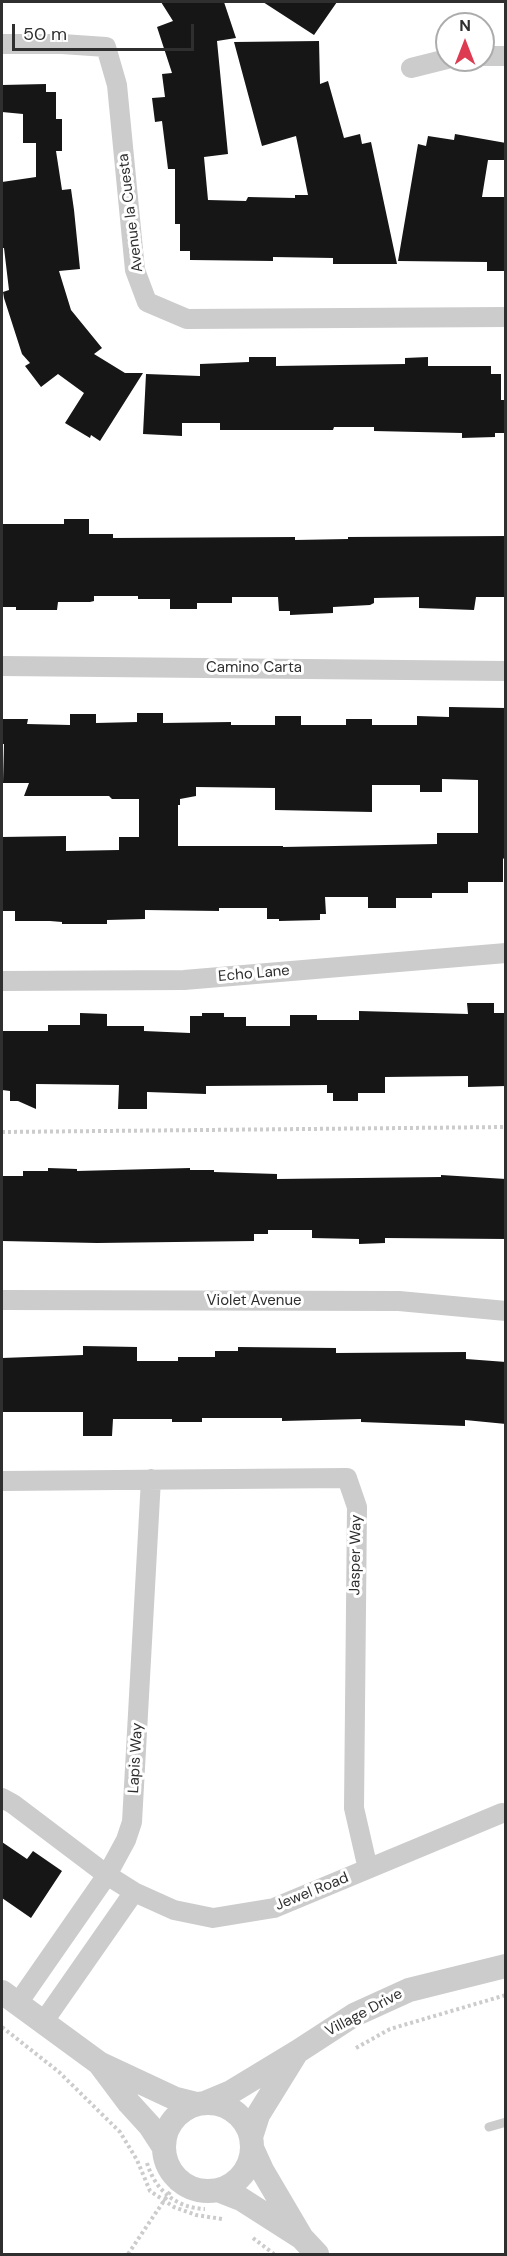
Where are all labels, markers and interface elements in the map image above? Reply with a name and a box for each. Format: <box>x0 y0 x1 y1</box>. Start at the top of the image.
scale bar <box>15 12 196 50</box>
north arrow <box>435 12 495 72</box>
text: N <box>459 15 471 36</box>
text: 50 m <box>23 22 67 46</box>
street label: Avenue la Cuesta <box>115 153 147 273</box>
street label: Camino Carta <box>206 659 302 677</box>
street label: Echo Lane <box>217 962 291 986</box>
street label: Violet Avenue <box>207 1292 301 1310</box>
street label: Jasper Way <box>346 1514 366 1596</box>
street label: Lapis Way <box>125 1722 147 1794</box>
street label: Jewel Road <box>273 1869 351 1915</box>
street label: Village Drive <box>322 1985 406 2041</box>

